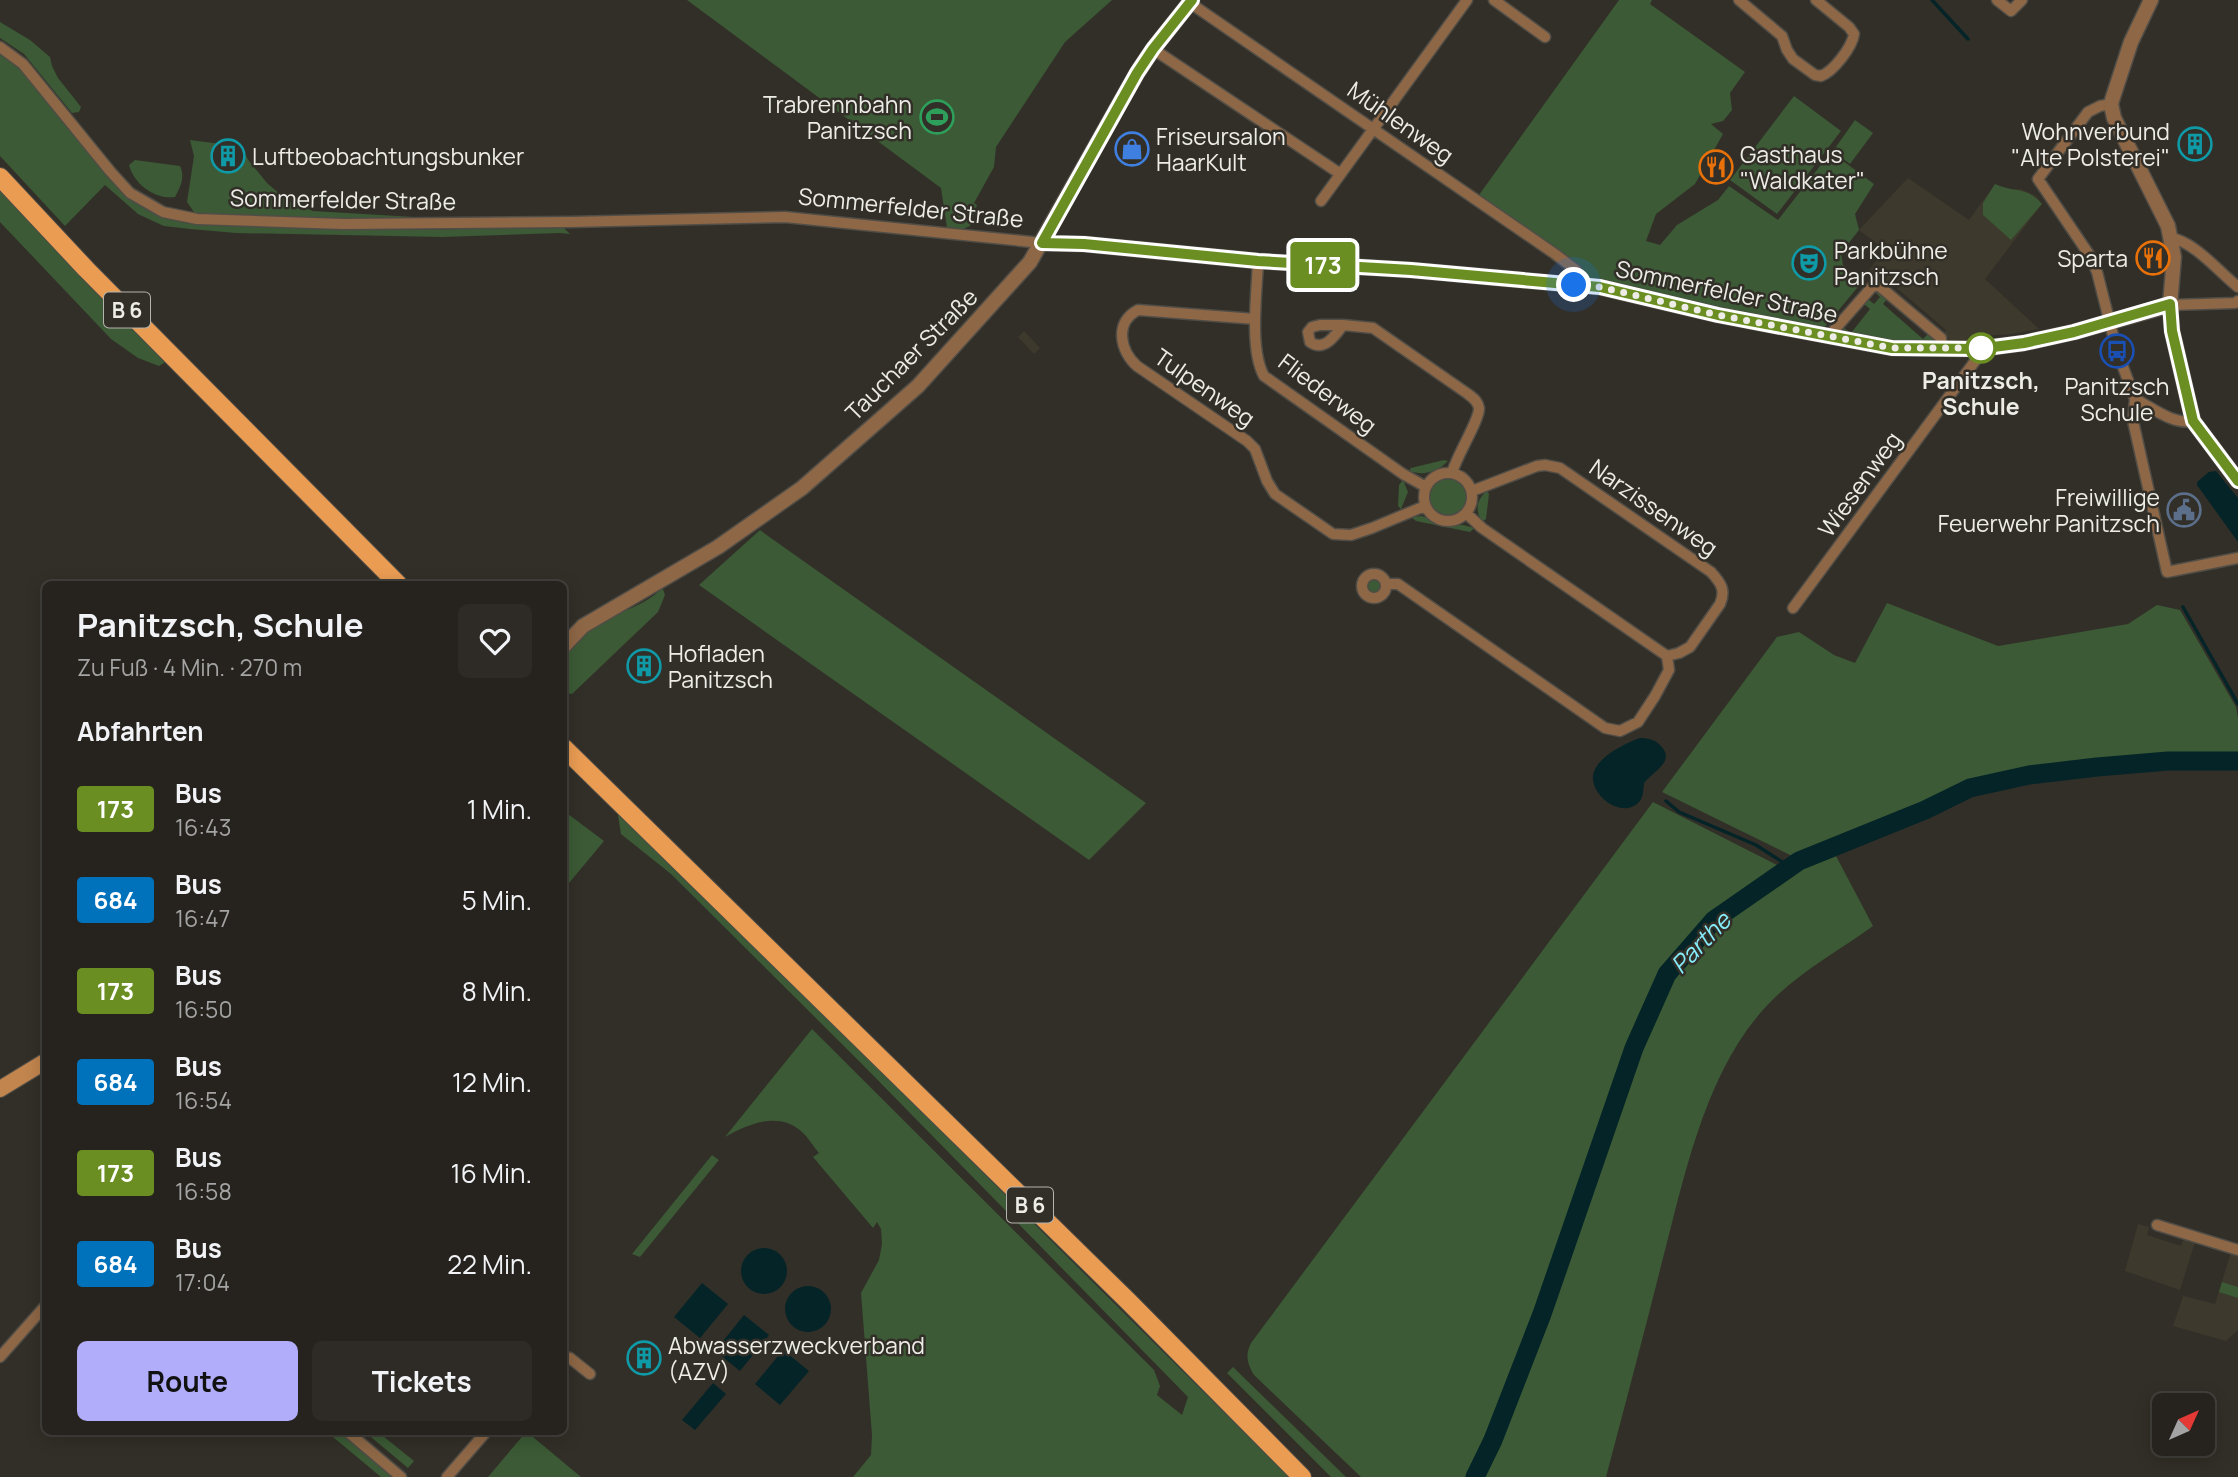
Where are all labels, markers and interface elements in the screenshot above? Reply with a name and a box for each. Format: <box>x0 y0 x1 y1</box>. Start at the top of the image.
street label: Mühlenweg <box>1341 74 1461 170</box>
place label: Trabrennbahn Panitzsch <box>763 88 912 146</box>
sports icon: Trabrennbahn Panitzsch <box>918 98 956 136</box>
place label: Wohnverbund "Alte Polsterei" <box>2011 115 2170 173</box>
place label: Friseursalon HaarKult <box>1156 120 1286 178</box>
building icon: Wohnverbund "Alte Polsterei" <box>2176 125 2214 163</box>
shop icon: Friseursalon HaarKult <box>1113 130 1151 168</box>
building icon: Luftbeobachtungsbunker <box>209 137 247 175</box>
place label: Gasthaus "Waldkater" <box>1740 138 1865 196</box>
place label: Luftbeobachtungsbunker <box>252 140 524 172</box>
restaurant icon: Gasthaus "Waldkater" <box>1697 148 1735 186</box>
street label: Sommerfelder Straße <box>797 179 1025 235</box>
street label: Sommerfelder Straße <box>230 181 456 217</box>
place label: Parkbühne Panitzsch <box>1834 234 1948 292</box>
restaurant icon: Sparta <box>2134 239 2172 277</box>
line badge: 173 <box>1283 242 1363 288</box>
place label: Sparta <box>2057 242 2128 274</box>
theatre icon: Parkbühne Panitzsch <box>1790 244 1828 282</box>
text: 173 <box>1304 248 1342 281</box>
street label: Sommerfelder Straße <box>1613 252 1841 330</box>
your location <box>1556 267 1591 302</box>
street label: Tauchaer Straße <box>838 281 984 427</box>
road number: B 6 <box>104 292 150 328</box>
bus stop icon: Panitzsch Schule <box>2098 332 2136 370</box>
marker: Panitzsch, Schule <box>1966 333 1996 363</box>
street label: Tulpenweg <box>1148 341 1262 433</box>
street label: Fliederweg <box>1272 345 1384 441</box>
place label: Panitzsch, Schule <box>1922 364 2040 422</box>
place label: Panitzsch Schule <box>2064 370 2170 428</box>
street label: Wiesenweg <box>1810 425 1908 543</box>
street label: Narzissenweg <box>1584 451 1724 563</box>
place label: Freiwillige Feuerwehr Panitzsch <box>1938 481 2160 539</box>
public building icon: Freiwillige Feuerwehr Panitzsch <box>2165 491 2203 529</box>
text: Panitzsch, Schule <box>77 602 364 647</box>
button: heart <box>458 604 532 678</box>
place label: Hofladen Panitzsch <box>668 637 773 695</box>
building icon: Hofladen Panitzsch <box>625 647 663 685</box>
text: Zu Fuß · 4 Min. · 270 m <box>77 651 302 683</box>
text: Abfahrten <box>77 713 204 749</box>
text: Bus <box>175 775 222 811</box>
text: 1 Min. <box>467 791 532 827</box>
text: 173 <box>97 792 134 825</box>
text: 16:43 <box>175 811 231 843</box>
text: Bus <box>175 866 222 902</box>
text: 5 Min. <box>462 882 532 918</box>
text: 684 <box>93 883 138 916</box>
text: 16:47 <box>175 902 230 934</box>
water label: Parthe <box>1662 903 1739 980</box>
text: Bus <box>175 957 222 993</box>
text: 8 Min. <box>462 973 532 1009</box>
text: 173 <box>97 974 134 1007</box>
text: 16:50 <box>175 993 232 1025</box>
text: Bus <box>175 1048 222 1084</box>
text: 12 Min. <box>452 1064 532 1100</box>
text: 684 <box>93 1065 138 1098</box>
text: 16:54 <box>175 1084 232 1116</box>
text: Bus <box>175 1139 222 1175</box>
text: 16 Min. <box>451 1155 532 1191</box>
text: 173 <box>97 1156 134 1189</box>
text: 16:58 <box>175 1175 232 1207</box>
road number: B 6 <box>1007 1188 1053 1222</box>
text: Bus <box>175 1230 222 1266</box>
text: 22 Min. <box>447 1246 532 1282</box>
text: 684 <box>93 1247 138 1280</box>
text: 17:04 <box>175 1266 230 1298</box>
place label: Abwasserzweckverband (AZV) <box>668 1329 925 1387</box>
building icon: Abwasserzweckverband (AZV) <box>625 1339 663 1377</box>
button: Route <box>77 1341 298 1421</box>
button: Tickets <box>312 1341 532 1421</box>
north arrow <box>2152 1393 2216 1456</box>
map controls <box>2152 1393 2215 1456</box>

